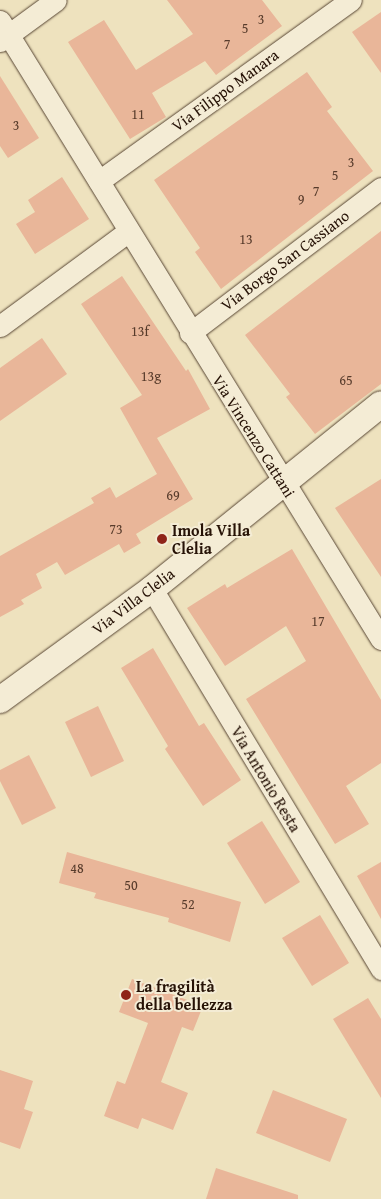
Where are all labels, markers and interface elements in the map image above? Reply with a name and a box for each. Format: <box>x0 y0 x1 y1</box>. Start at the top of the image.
house number: 3 <box>258 11 264 27</box>
house number: 5 <box>242 20 248 36</box>
house number: 7 <box>224 36 230 52</box>
street label: Via Filippo Manara <box>168 45 282 135</box>
house number: 11 <box>131 106 145 122</box>
house number: 3 <box>13 117 19 133</box>
house number: 3 <box>348 154 354 170</box>
house number: 5 <box>332 167 338 183</box>
house number: 7 <box>313 183 319 199</box>
house number: 9 <box>298 191 304 207</box>
street label: Via Borgo San Cassiano <box>217 206 353 314</box>
house number: 13 <box>239 231 253 247</box>
house number: 13f <box>131 323 149 339</box>
house number: 13g <box>141 368 161 384</box>
street label: Via Vincenzo Cattani <box>209 371 299 501</box>
house number: 65 <box>339 372 353 388</box>
house number: 69 <box>166 487 180 503</box>
place label: Imola Villa Clelia <box>172 520 250 558</box>
house number: 73 <box>109 521 123 537</box>
marker: Imola Villa Clelia <box>156 533 168 545</box>
street label: Via Villa Clelia <box>88 564 178 638</box>
house number: 17 <box>311 613 325 629</box>
street label: Via Antonio Resta <box>227 723 305 835</box>
house number: 48 <box>70 860 84 876</box>
house number: 50 <box>124 877 138 893</box>
house number: 52 <box>181 896 195 912</box>
place label: La fragilità della bellezza <box>136 976 233 1014</box>
marker: La fragilità della bellezza <box>120 989 132 1001</box>

